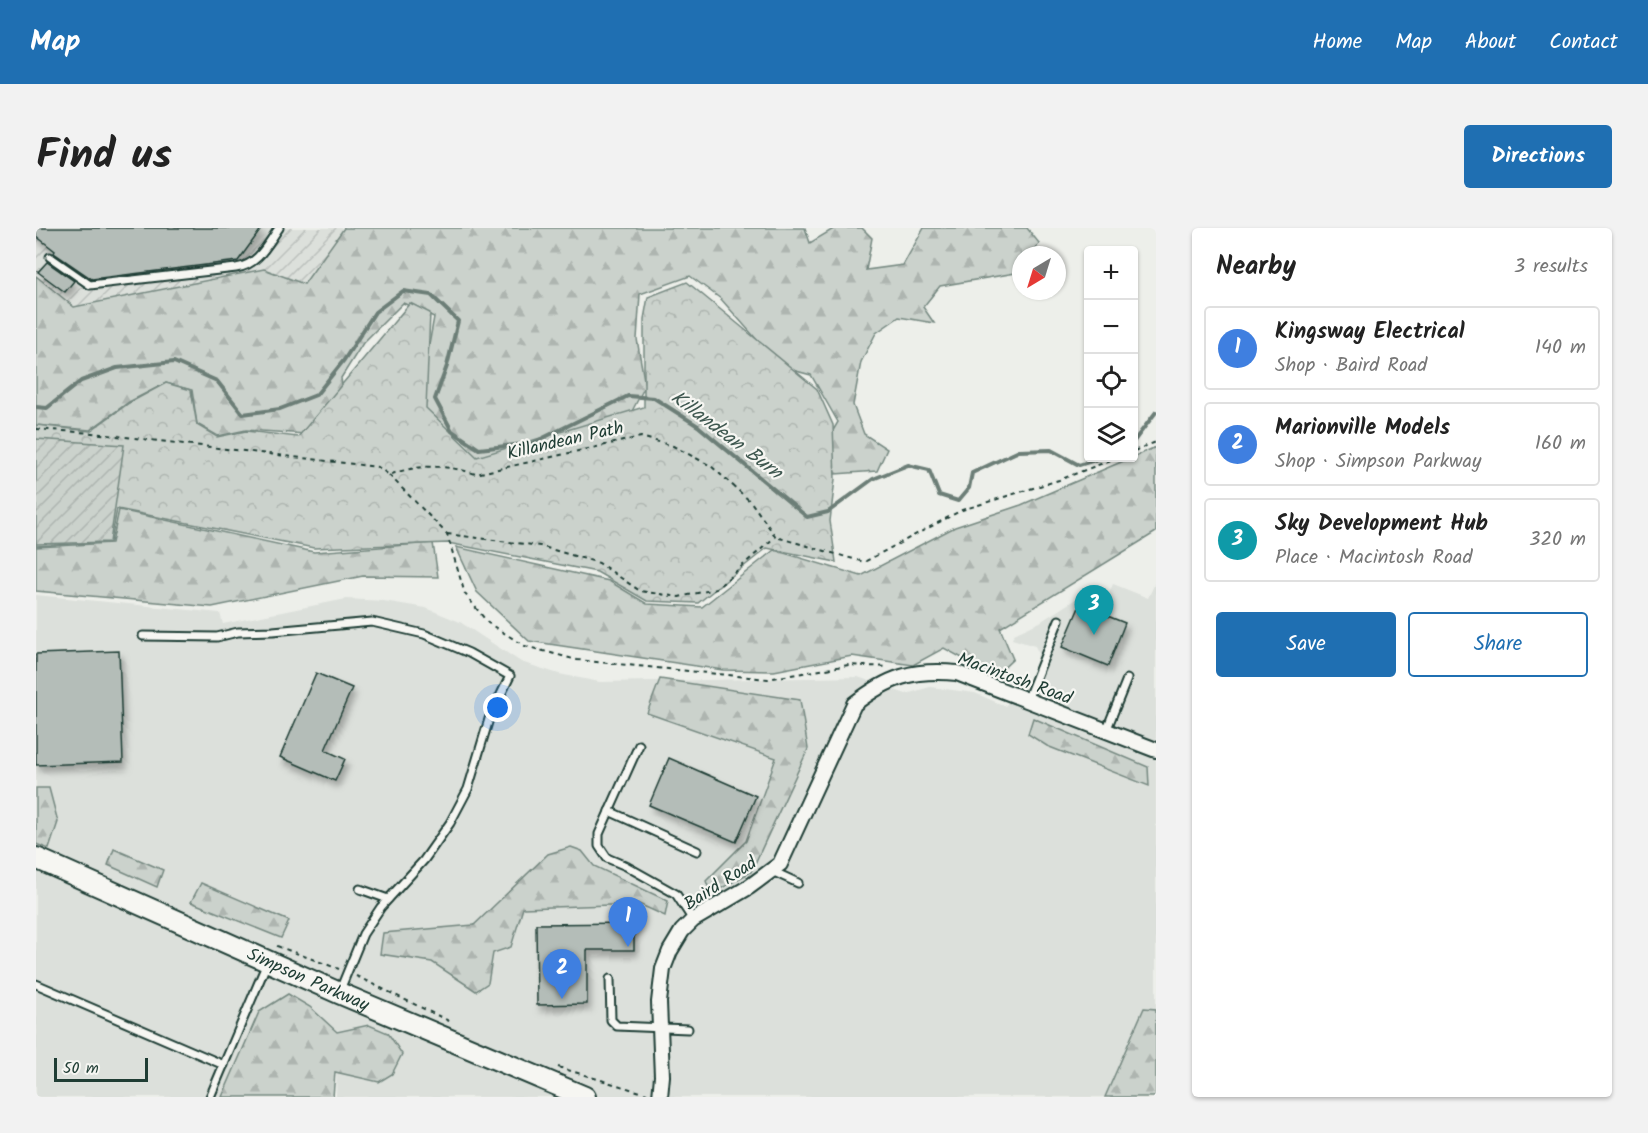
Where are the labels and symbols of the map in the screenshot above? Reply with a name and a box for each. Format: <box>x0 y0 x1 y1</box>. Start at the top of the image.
north arrow <box>1012 246 1066 300</box>
water label: Killandean Burn <box>663 383 790 489</box>
street label: Killandean Path <box>504 414 627 469</box>
pin: 3 <box>1074 586 1114 635</box>
street label: Macintosh Road <box>953 645 1077 714</box>
your location <box>483 693 512 722</box>
street label: Baird Road <box>678 849 764 919</box>
pin: 1 <box>608 898 648 947</box>
street label: Simpson Parkway <box>242 941 374 1020</box>
pin: 2 <box>542 950 582 999</box>
scale bar <box>54 1055 148 1082</box>

